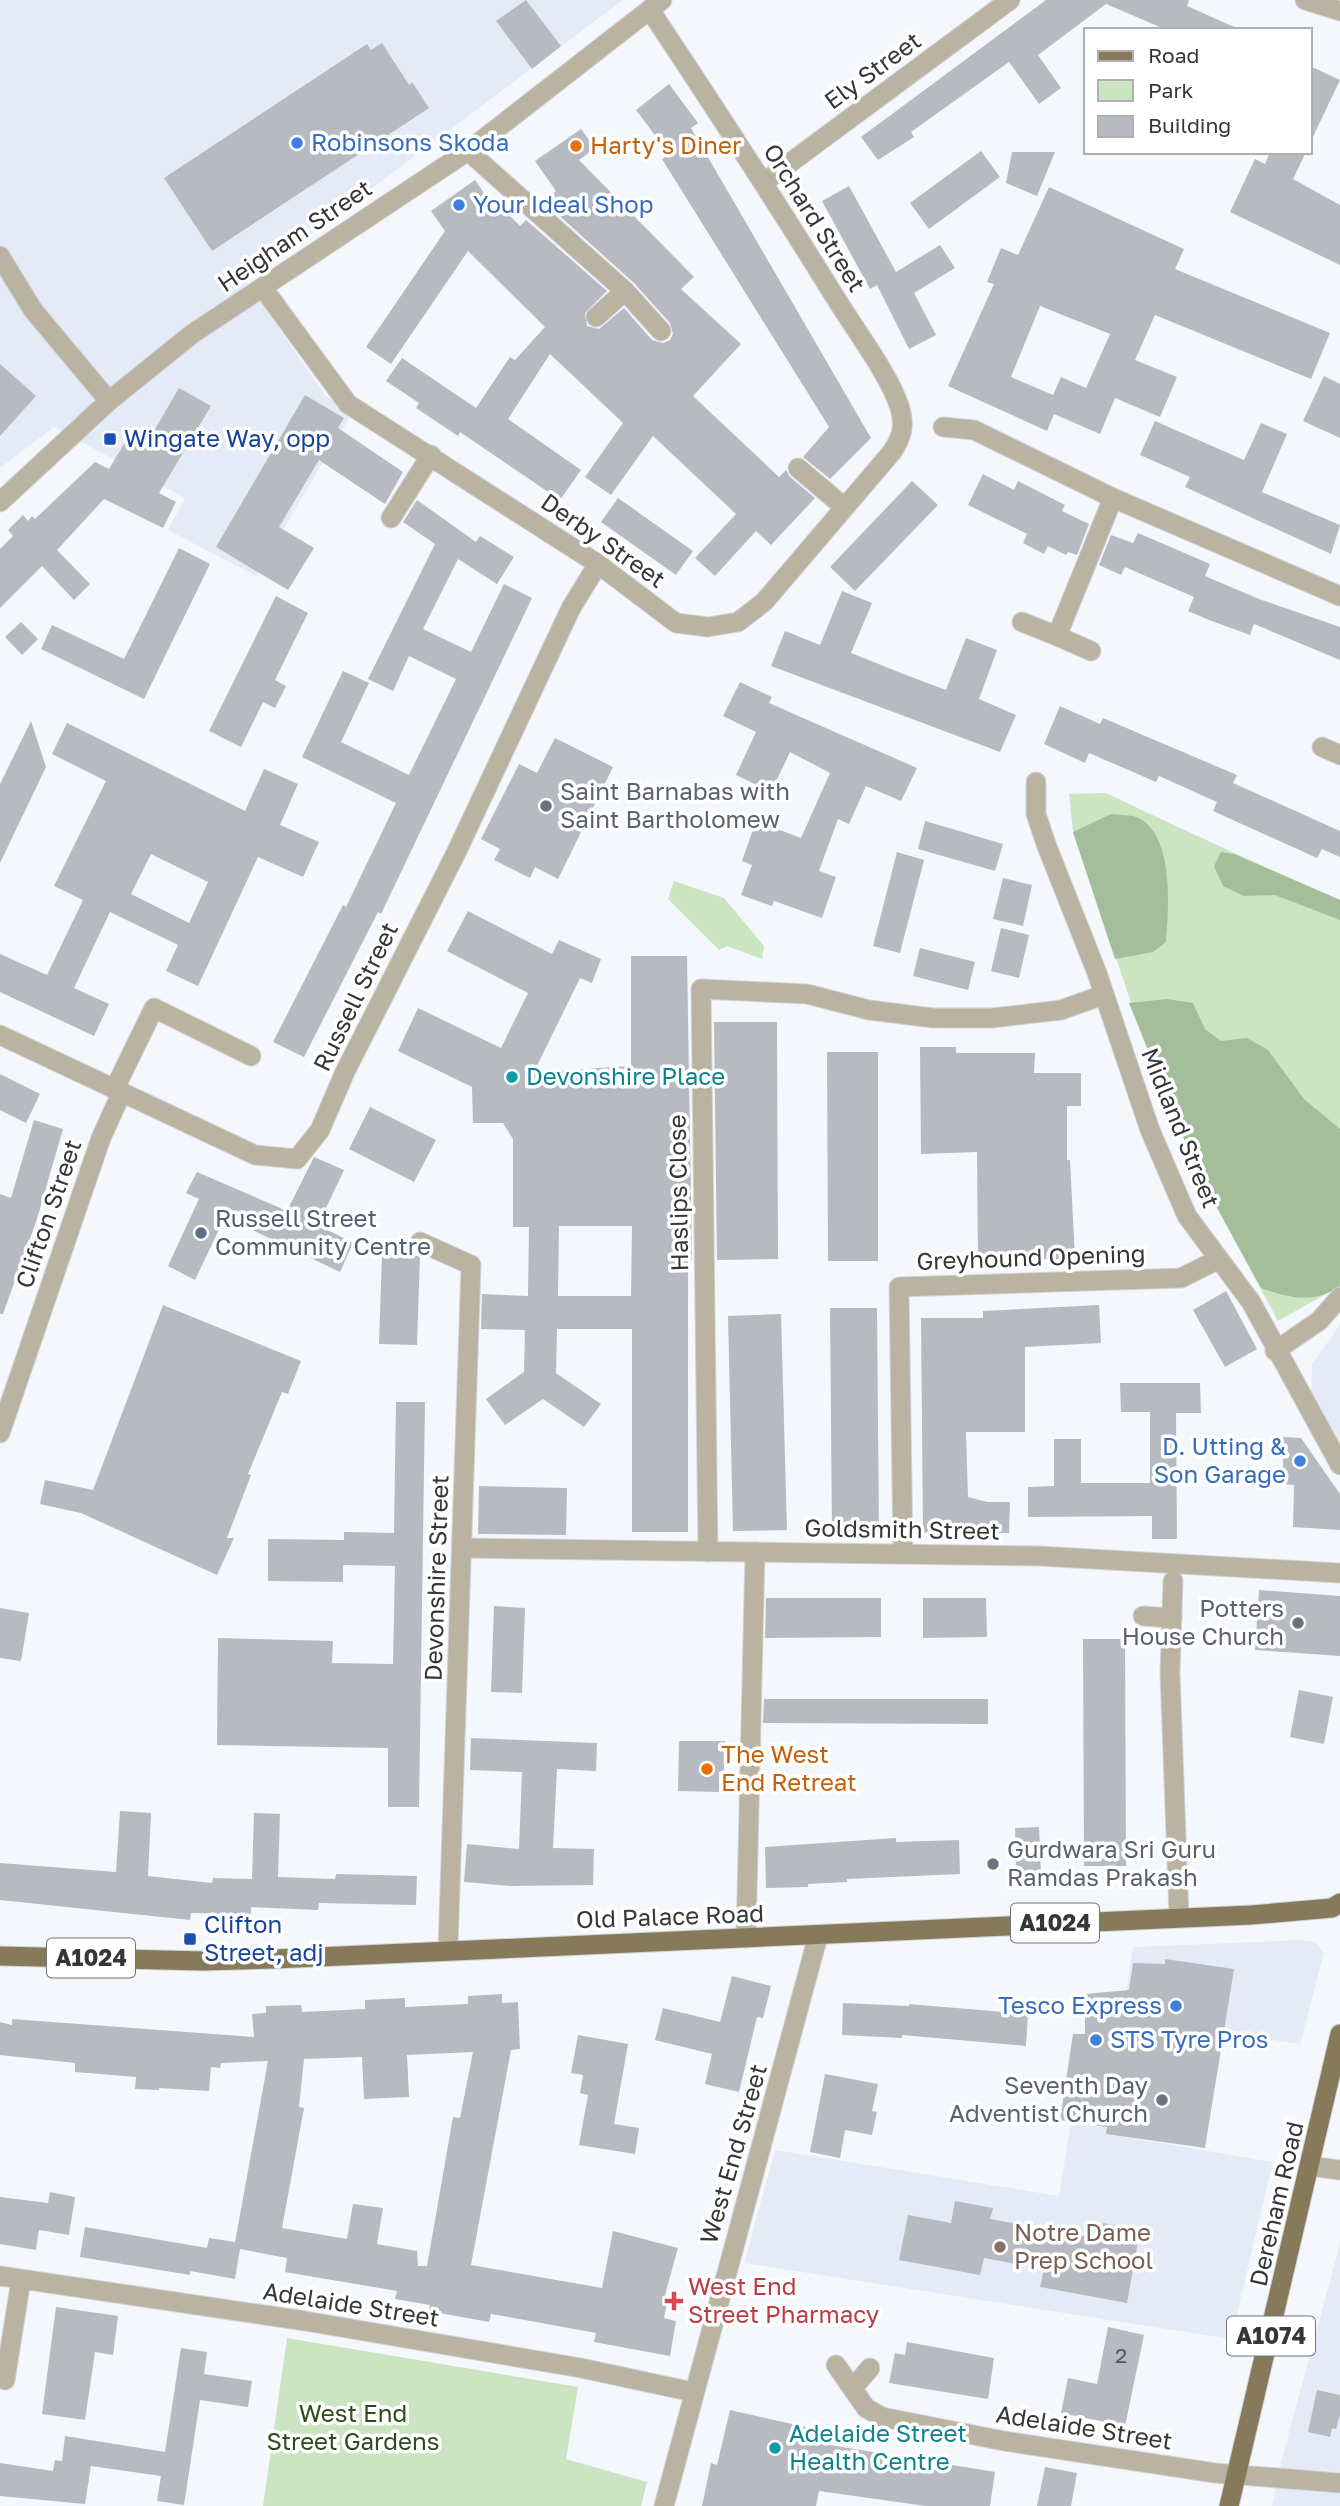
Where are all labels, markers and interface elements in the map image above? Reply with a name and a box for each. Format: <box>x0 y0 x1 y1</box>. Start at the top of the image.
street label: Ely Street <box>818 25 926 115</box>
legend <box>1084 28 1312 154</box>
text: Road <box>1148 42 1199 68</box>
text: Park <box>1148 77 1194 103</box>
text: Building <box>1148 112 1231 138</box>
place label: Robinsons Skoda <box>311 127 509 156</box>
place label: Harty's Diner <box>590 130 741 159</box>
marker: Robinsons Skoda <box>289 135 305 151</box>
marker: Harty's Diner <box>568 138 584 154</box>
street label: Orchard Street <box>758 138 872 297</box>
street label: Heigham Street <box>211 172 377 297</box>
place label: Your Ideal Shop <box>473 189 653 218</box>
marker: Your Ideal Shop <box>451 197 467 213</box>
place label: Wingate Way, opp <box>124 423 330 452</box>
marker: Wingate Way, opp <box>102 431 118 447</box>
street label: Derby Street <box>536 486 672 593</box>
place label: Saint Barnabas with Saint Bartholomew <box>560 776 790 833</box>
marker: Saint Barnabas with Saint Bartholomew <box>538 798 554 814</box>
street label: Russell Street <box>306 917 403 1076</box>
street label: Midland Street <box>1136 1043 1227 1212</box>
place label: Devonshire Place <box>526 1061 725 1090</box>
marker: Devonshire Place <box>504 1069 520 1085</box>
street label: Haslips Close <box>662 1114 693 1272</box>
street label: Clifton Street <box>9 1135 87 1292</box>
place label: Russell Street Community Centre <box>215 1203 431 1260</box>
marker: Russell Street Community Centre <box>193 1225 209 1241</box>
street label: Greyhound Opening <box>916 1238 1146 1275</box>
place label: D. Utting & Son Garage <box>1154 1431 1286 1488</box>
marker: D. Utting & Son Garage <box>1292 1453 1308 1469</box>
street label: Devonshire Street <box>417 1474 454 1682</box>
street label: Goldsmith Street <box>804 1512 1000 1545</box>
place label: Potters House Church <box>1122 1593 1284 1650</box>
marker: Potters House Church <box>1290 1615 1306 1631</box>
place label: The West End Retreat <box>721 1739 857 1796</box>
marker: The West End Retreat <box>699 1761 715 1777</box>
place label: Gurdwara Sri Guru Ramdas Prakash <box>1007 1834 1216 1891</box>
marker: Gurdwara Sri Guru Ramdas Prakash <box>985 1856 1001 1872</box>
street label: Old Palace Road <box>575 1898 764 1933</box>
road number: A1024 <box>1011 1904 1099 1942</box>
place label: Clifton Street, adj <box>204 1909 324 1966</box>
marker: Clifton Street, adj <box>182 1931 198 1947</box>
road number: A1024 <box>47 1938 135 1978</box>
place label: Tesco Express <box>998 1990 1162 2019</box>
marker: Tesco Express <box>1168 1998 1184 2014</box>
place label: STS Tyre Pros <box>1110 2024 1269 2053</box>
marker: STS Tyre Pros <box>1088 2032 1104 2048</box>
street label: West End Street <box>693 2060 772 2247</box>
place label: Seventh Day Adventist Church <box>949 2070 1148 2127</box>
marker: Seventh Day Adventist Church <box>1154 2092 1170 2108</box>
street label: Dereham Road <box>1243 2118 1309 2289</box>
place label: Notre Dame Prep School <box>1014 2217 1153 2274</box>
marker: Notre Dame Prep School <box>992 2239 1008 2255</box>
place label: West End Street Pharmacy <box>688 2271 879 2328</box>
street label: Adelaide Street <box>261 2275 441 2332</box>
marker: West End Street Pharmacy <box>666 2293 682 2309</box>
road number: A1074 <box>1227 2316 1315 2356</box>
house number: 2 <box>1115 2342 1127 2368</box>
park label: West End Street Gardens <box>267 2398 439 2455</box>
street label: Adelaide Street <box>994 2398 1174 2455</box>
place label: Adelaide Street Health Centre <box>789 2418 967 2475</box>
marker: Adelaide Street Health Centre <box>767 2440 783 2456</box>

